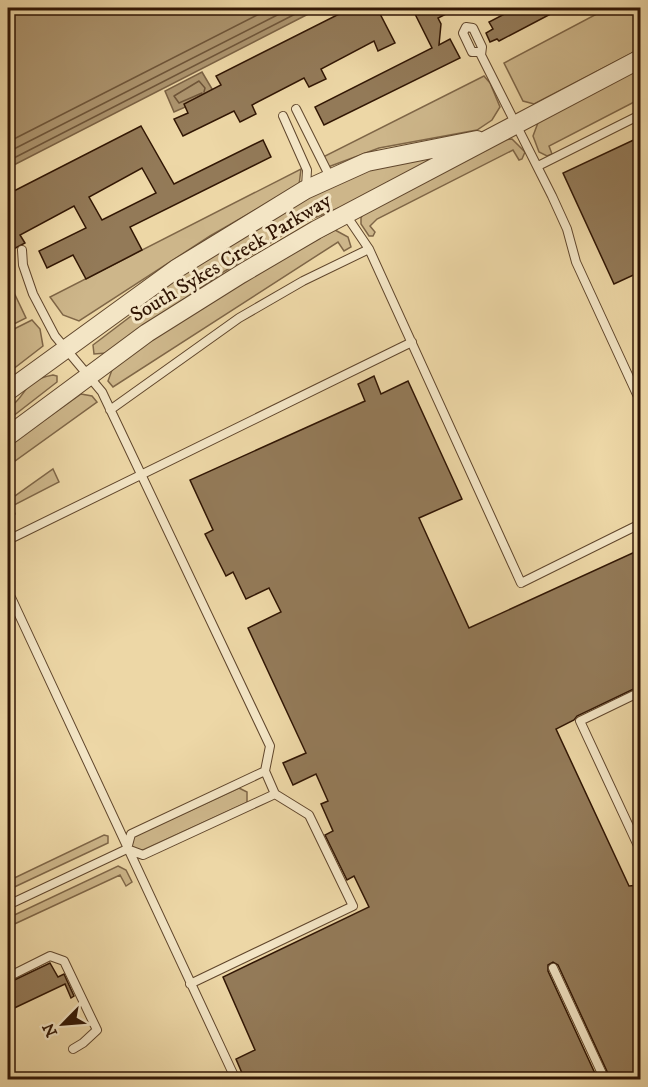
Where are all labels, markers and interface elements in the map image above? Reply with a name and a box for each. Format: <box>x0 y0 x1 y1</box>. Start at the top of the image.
street label: South Sykes Creek Parkway <box>126 187 337 328</box>
north arrow <box>33 994 93 1054</box>
text: N <box>38 1020 62 1040</box>

